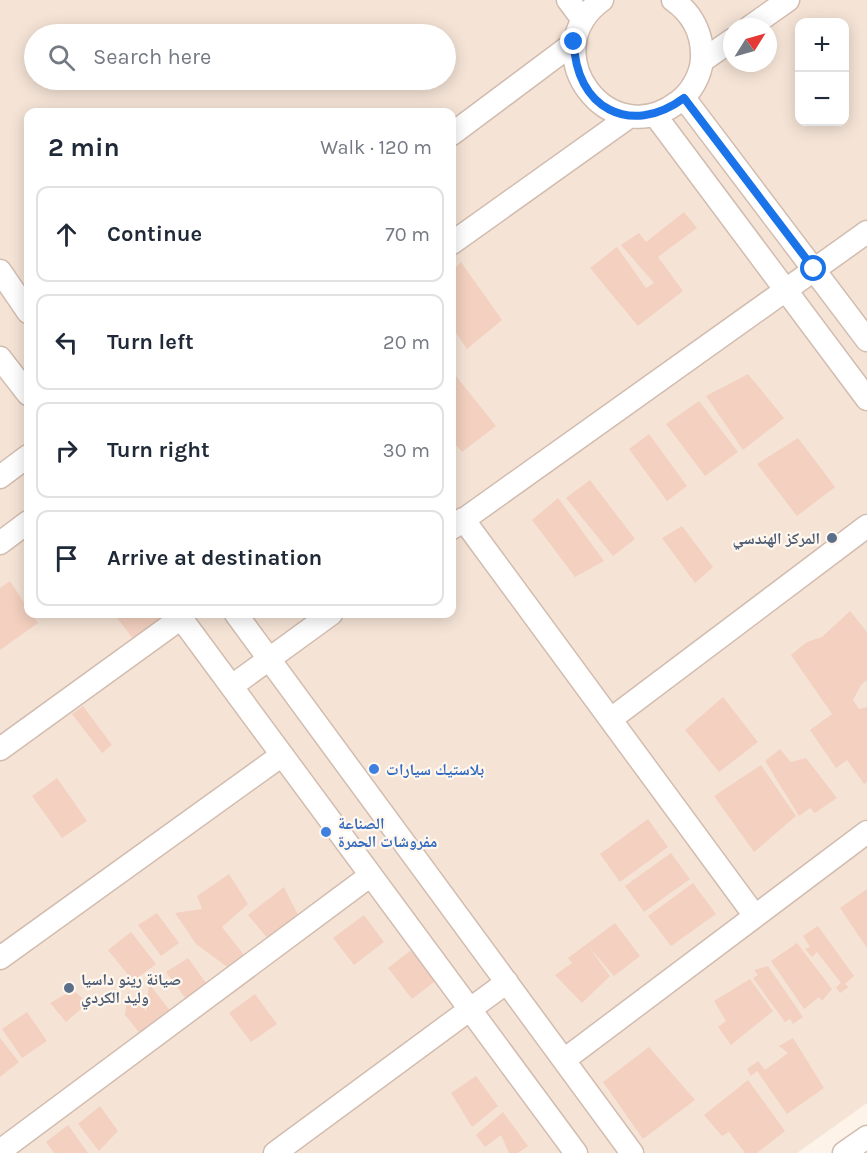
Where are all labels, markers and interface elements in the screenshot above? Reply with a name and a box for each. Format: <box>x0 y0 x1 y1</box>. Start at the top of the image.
north arrow <box>723 18 777 72</box>
map controls <box>795 18 849 126</box>
button: + <box>795 18 849 72</box>
search box <box>24 24 456 90</box>
route end <box>560 28 586 54</box>
icon: search <box>45 41 78 74</box>
text: Search here <box>93 44 211 70</box>
button: − <box>795 72 849 126</box>
text: 2 min <box>48 132 120 163</box>
text: Walk · 120 m <box>320 136 432 159</box>
icon: ahead <box>50 218 83 251</box>
text: Continue <box>107 221 202 247</box>
text: 70 m <box>385 223 430 246</box>
route start <box>800 255 826 281</box>
icon: left <box>50 326 83 359</box>
text: Turn left <box>107 329 194 355</box>
text: 20 m <box>383 331 430 354</box>
icon: right <box>50 434 83 467</box>
text: Turn right <box>107 437 210 463</box>
text: 30 m <box>383 439 430 462</box>
place label: المركز الهندسي <box>733 529 820 550</box>
marker: المركز الهندسي <box>825 531 839 545</box>
icon: arrive <box>50 542 83 575</box>
text: Arrive at destination <box>107 545 322 571</box>
place label: بلاستيك سيارات <box>386 760 484 779</box>
marker: بلاستيك سيارات <box>367 762 381 776</box>
place label: الصناعة مفروشات الحمرة <box>338 814 437 851</box>
marker: الصناعة مفروشات الحمرة <box>319 825 333 839</box>
place label: صيانة رينو داسيا وليد الكردي <box>81 970 181 1009</box>
marker: صيانة رينو داسيا وليد الكردي <box>62 981 76 995</box>

